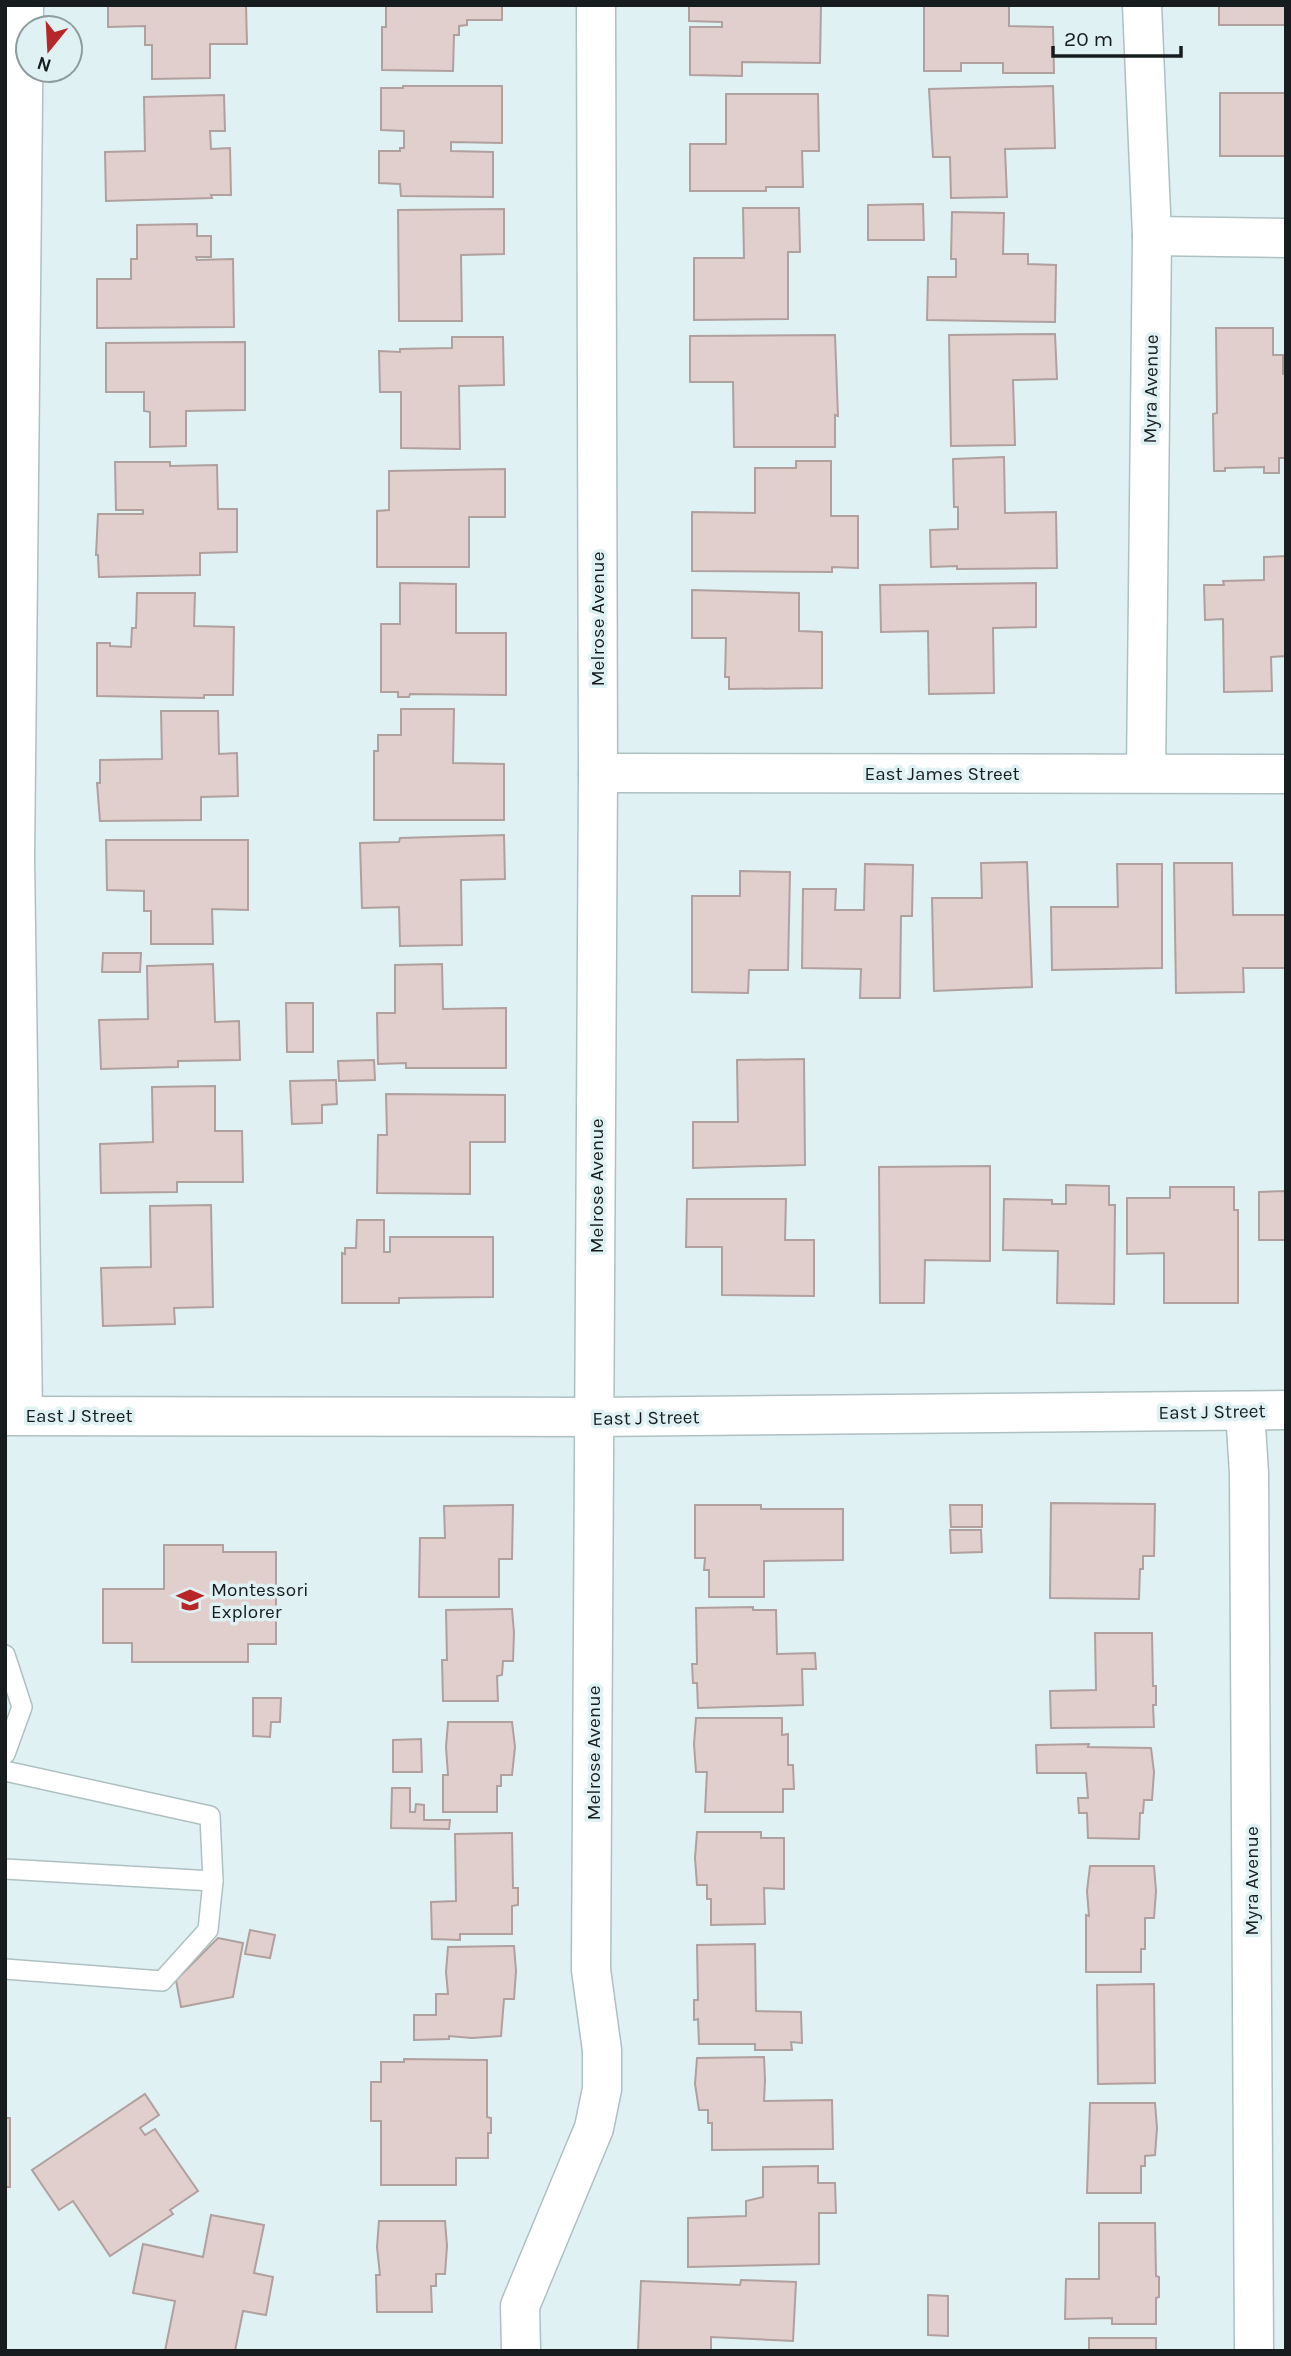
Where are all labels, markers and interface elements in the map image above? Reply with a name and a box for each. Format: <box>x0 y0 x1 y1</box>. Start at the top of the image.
north arrow <box>14 14 84 84</box>
scale bar <box>1053 14 1181 58</box>
text: 20 m <box>1064 27 1113 51</box>
text: N <box>34 52 54 77</box>
street label: Myra Avenue <box>1139 334 1163 444</box>
street label: Melrose Avenue <box>587 551 609 687</box>
street label: East James Street <box>864 763 1020 785</box>
street label: Melrose Avenue <box>586 1118 608 1254</box>
street label: East J Street <box>1158 1400 1266 1424</box>
street label: East J Street <box>25 1405 133 1427</box>
street label: East J Street <box>592 1406 700 1430</box>
place label: Montessori Explorer <box>211 1579 309 1623</box>
school or university icon: Montessori Explorer <box>175 1585 205 1615</box>
street label: Melrose Avenue <box>583 1685 605 1821</box>
street label: Myra Avenue <box>1241 1826 1263 1936</box>

